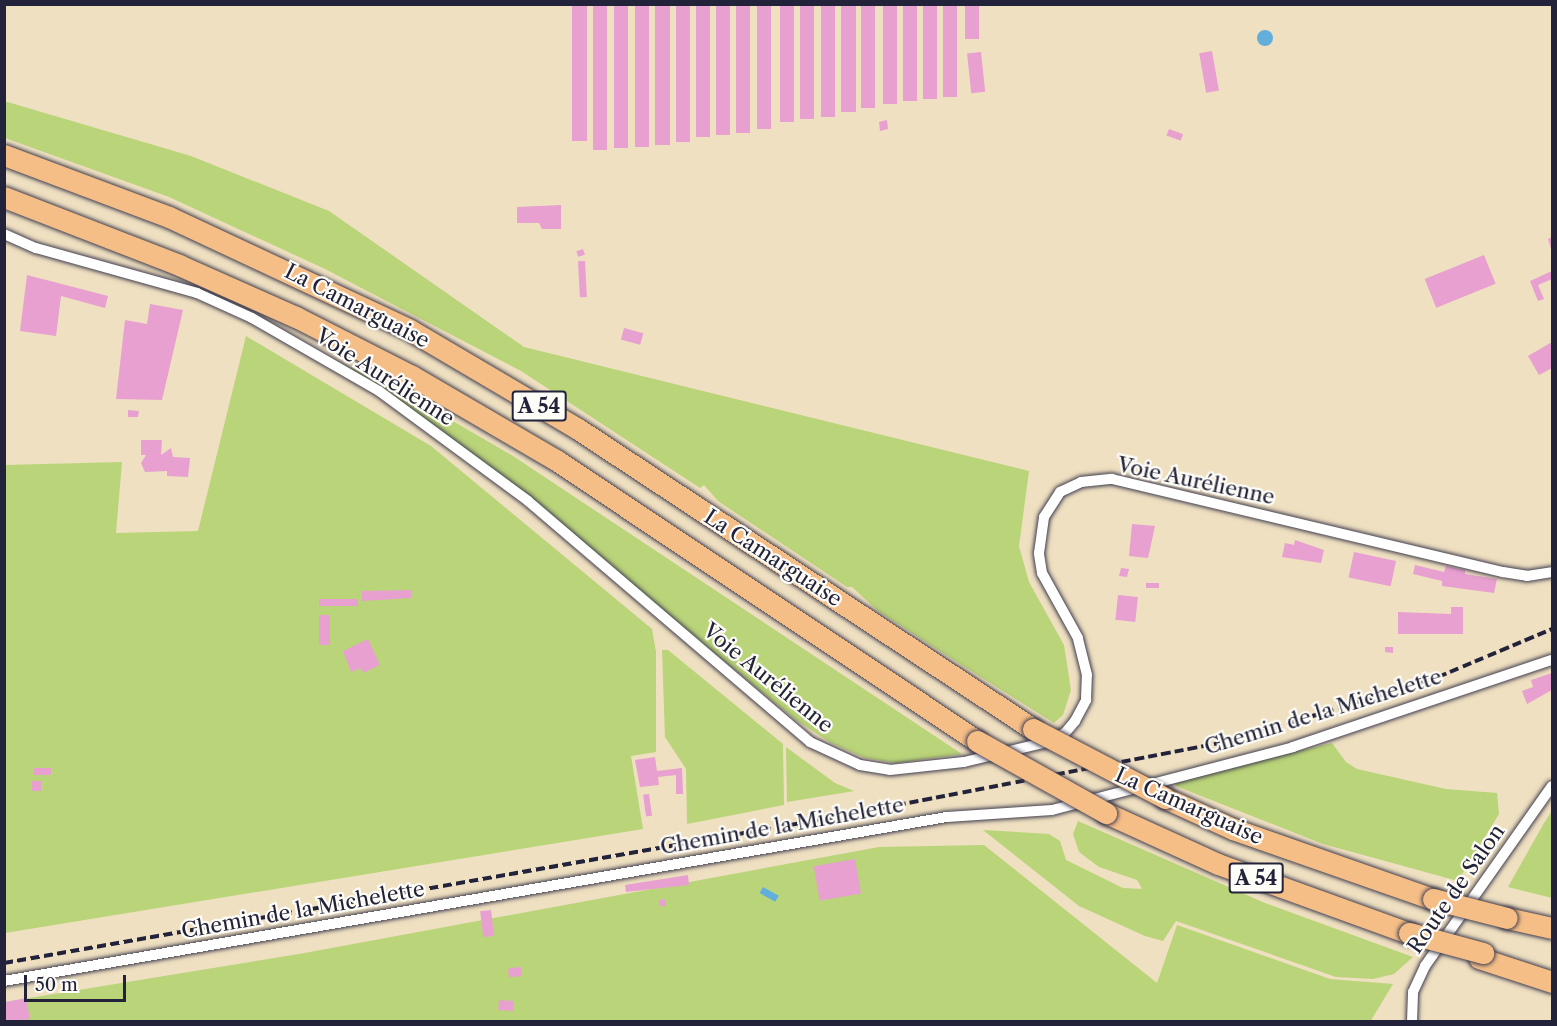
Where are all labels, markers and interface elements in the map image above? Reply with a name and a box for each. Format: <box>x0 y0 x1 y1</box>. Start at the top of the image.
street label: La Camarguaise <box>280 259 434 353</box>
street label: Voie Aurélienne <box>311 323 459 431</box>
road number: A 54 <box>510 389 568 423</box>
street label: Voie Aurélienne <box>1115 452 1277 510</box>
street label: La Camarguaise <box>699 504 847 612</box>
street label: Voie Aurélienne <box>698 618 838 738</box>
street label: Chemin de la Michelette <box>1201 664 1445 760</box>
street label: La Camarguaise <box>1111 762 1267 850</box>
street label: Chemin de la Michelette <box>658 792 906 860</box>
street label: Route de Salon <box>1402 820 1510 958</box>
road number: A 54 <box>1228 861 1284 895</box>
street label: Chemin de la Michelette <box>179 876 427 944</box>
scale bar <box>27 963 129 1001</box>
text: 50 m <box>35 974 78 996</box>

